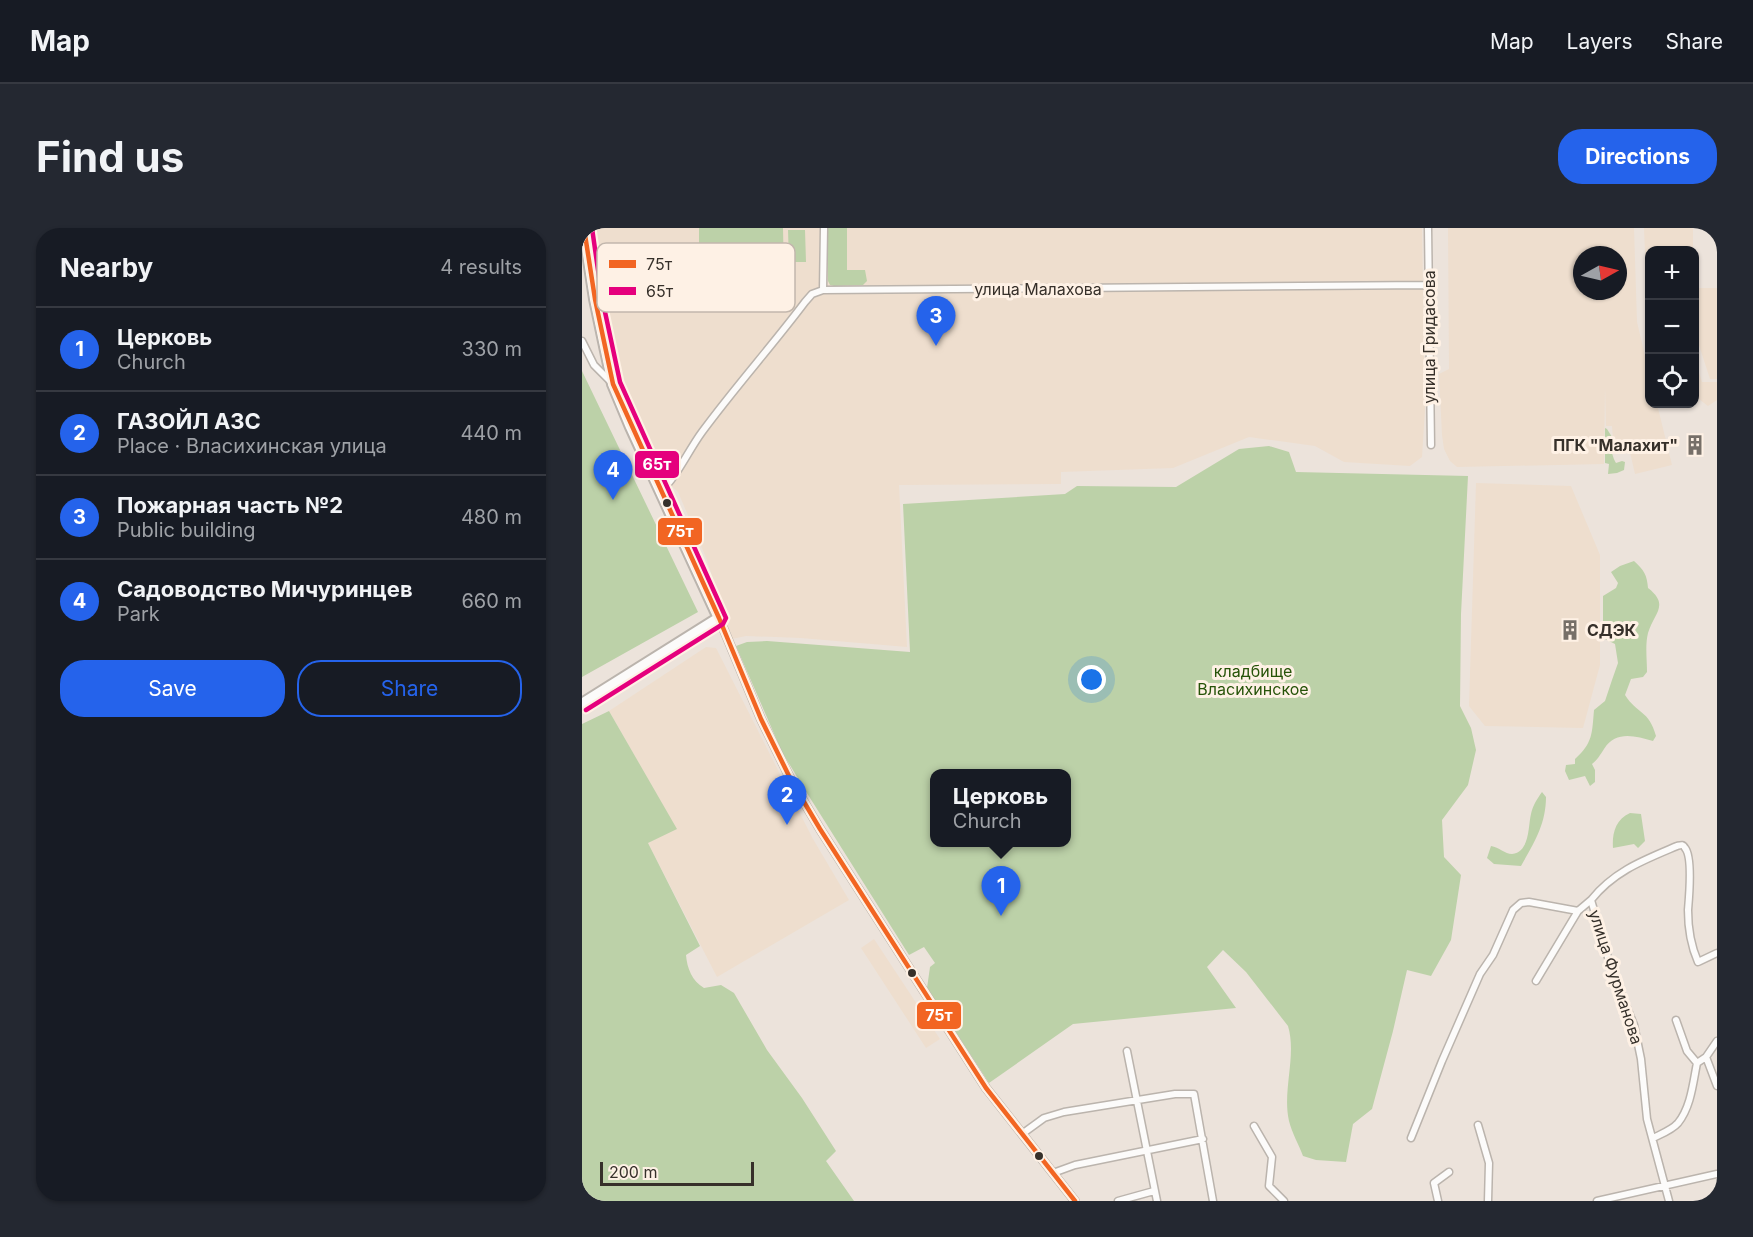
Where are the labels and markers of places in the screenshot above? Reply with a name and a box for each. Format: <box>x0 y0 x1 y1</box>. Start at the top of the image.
pin: 3 <box>916 296 956 346</box>
building icon: ПГК "Малахит" <box>1683 433 1707 457</box>
place label: ПГК "Малахит" <box>1553 435 1678 455</box>
pin: 4 <box>594 450 633 500</box>
unlabelled marker <box>661 497 673 509</box>
building icon: СДЭК <box>1558 618 1582 642</box>
place label: СДЭК <box>1587 620 1637 640</box>
pin: 2 <box>768 776 806 825</box>
pin: 1 <box>982 866 1020 916</box>
unlabelled marker <box>906 967 918 979</box>
unlabelled marker <box>1033 1150 1045 1162</box>

